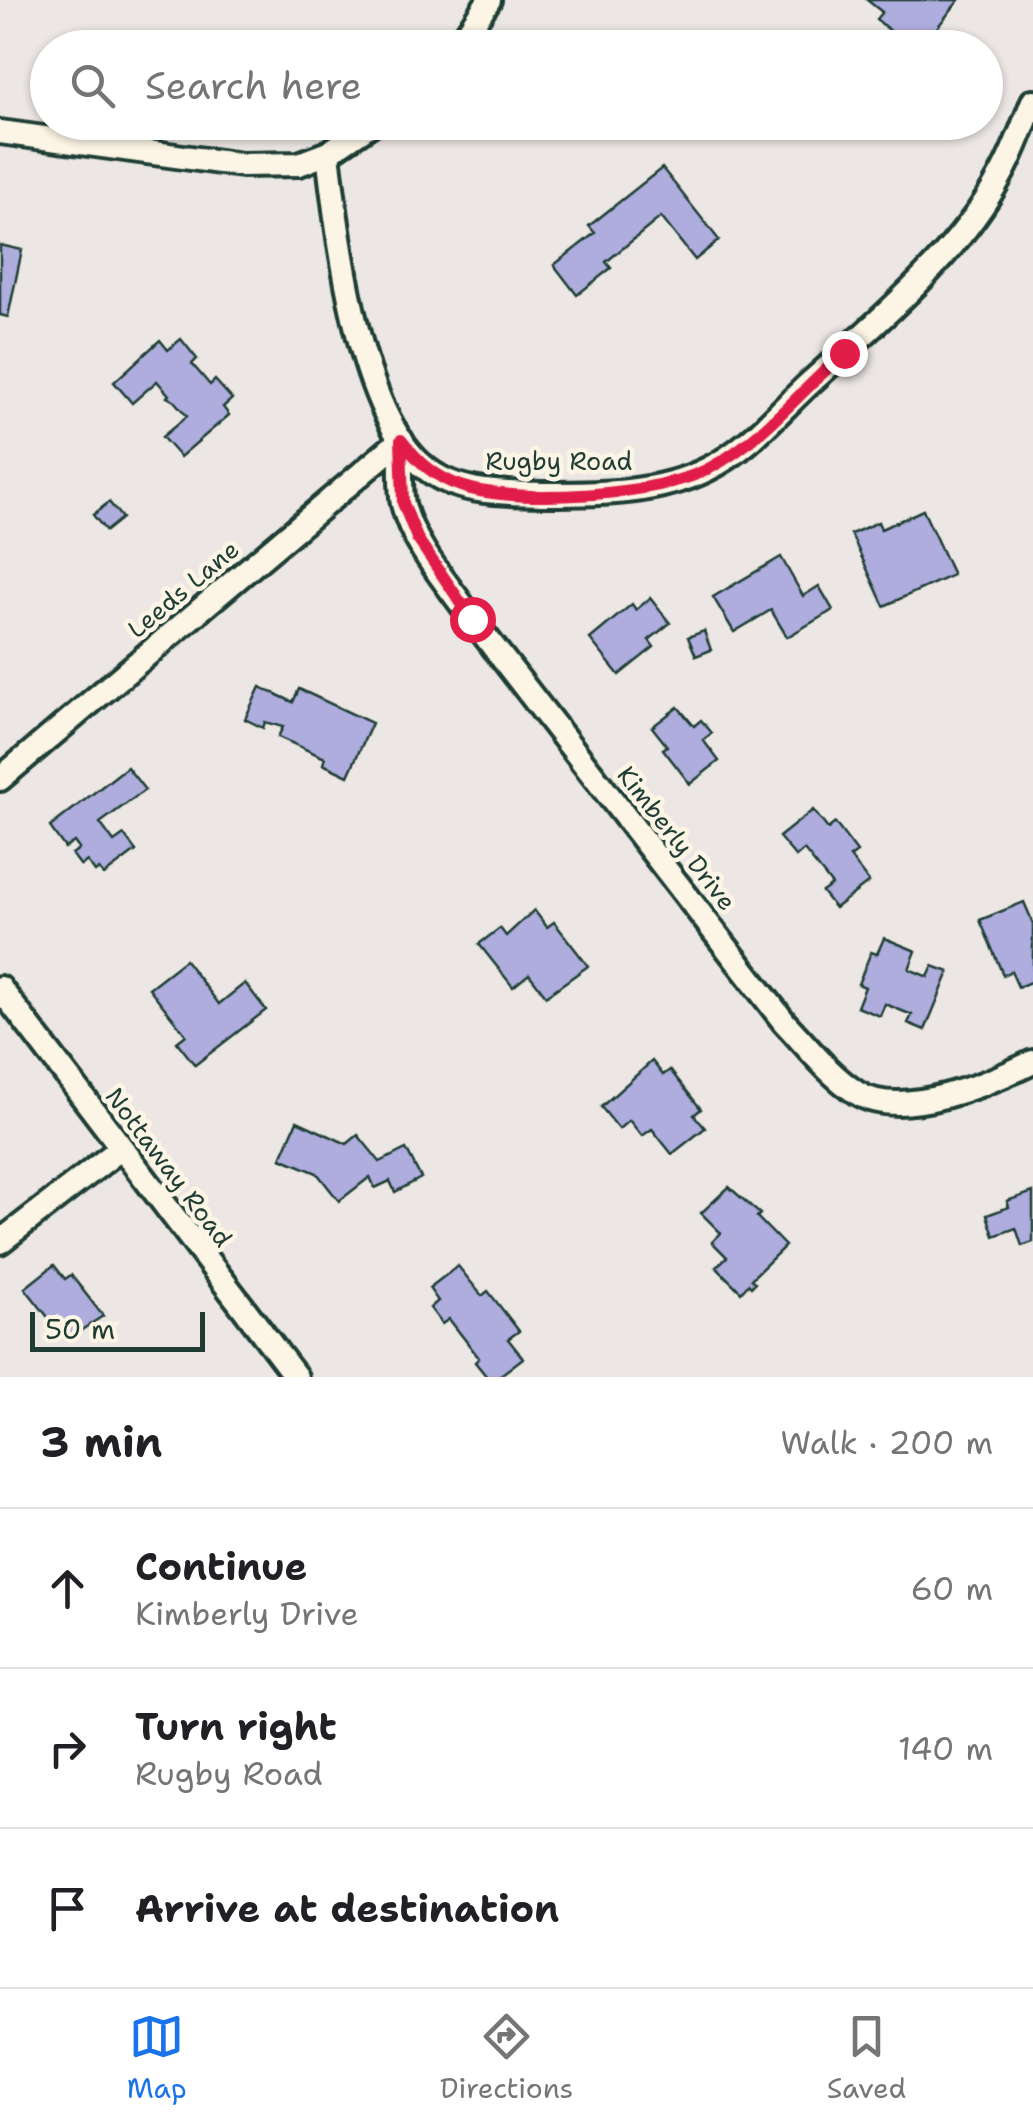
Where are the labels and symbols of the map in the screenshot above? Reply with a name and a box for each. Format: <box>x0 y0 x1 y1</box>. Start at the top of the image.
route end <box>822 331 868 377</box>
street label: Rugby Road <box>486 444 633 478</box>
street label: Leeds Lane <box>120 532 246 646</box>
route start <box>450 597 496 643</box>
street label: Kimberly Drive <box>610 759 744 917</box>
street label: Nottaway Road <box>98 1080 240 1254</box>
scale bar <box>30 1307 205 1352</box>

